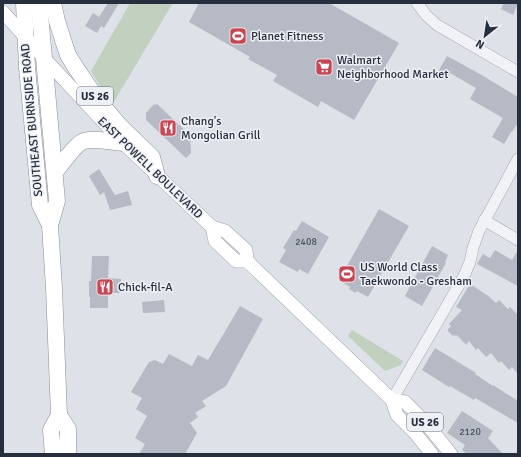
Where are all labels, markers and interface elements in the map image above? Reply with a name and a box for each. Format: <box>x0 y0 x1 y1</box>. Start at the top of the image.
north arrow <box>465 16 505 56</box>
sports icon: Planet Fitness <box>228 26 248 46</box>
place label: Planet Fitness <box>251 29 324 44</box>
text: N <box>474 37 487 52</box>
street label: SOUTHEAST BURNSIDE ROAD <box>18 43 46 197</box>
place label: Walmart Neighborhood Market <box>337 53 448 82</box>
supermarket icon: Walmart Neighborhood Market <box>314 57 334 77</box>
road number: US 26 <box>77 87 113 105</box>
street label: EAST POWELL BOULEVARD <box>94 114 206 222</box>
place label: Chang's Mongolian Grill <box>181 114 261 143</box>
restaurant icon: Chang's Mongolian Grill <box>158 118 178 138</box>
house number: 2408 <box>295 236 317 248</box>
place label: US World Class Taekwondo - Gresham <box>360 260 472 289</box>
sports icon: US World Class Taekwondo - Gresham <box>337 264 357 284</box>
restaurant icon: Chick-fil-A <box>95 277 115 297</box>
place label: Chick-fil-A <box>118 280 173 295</box>
road number: US 26 <box>407 413 443 431</box>
house number: 2120 <box>459 426 481 438</box>

